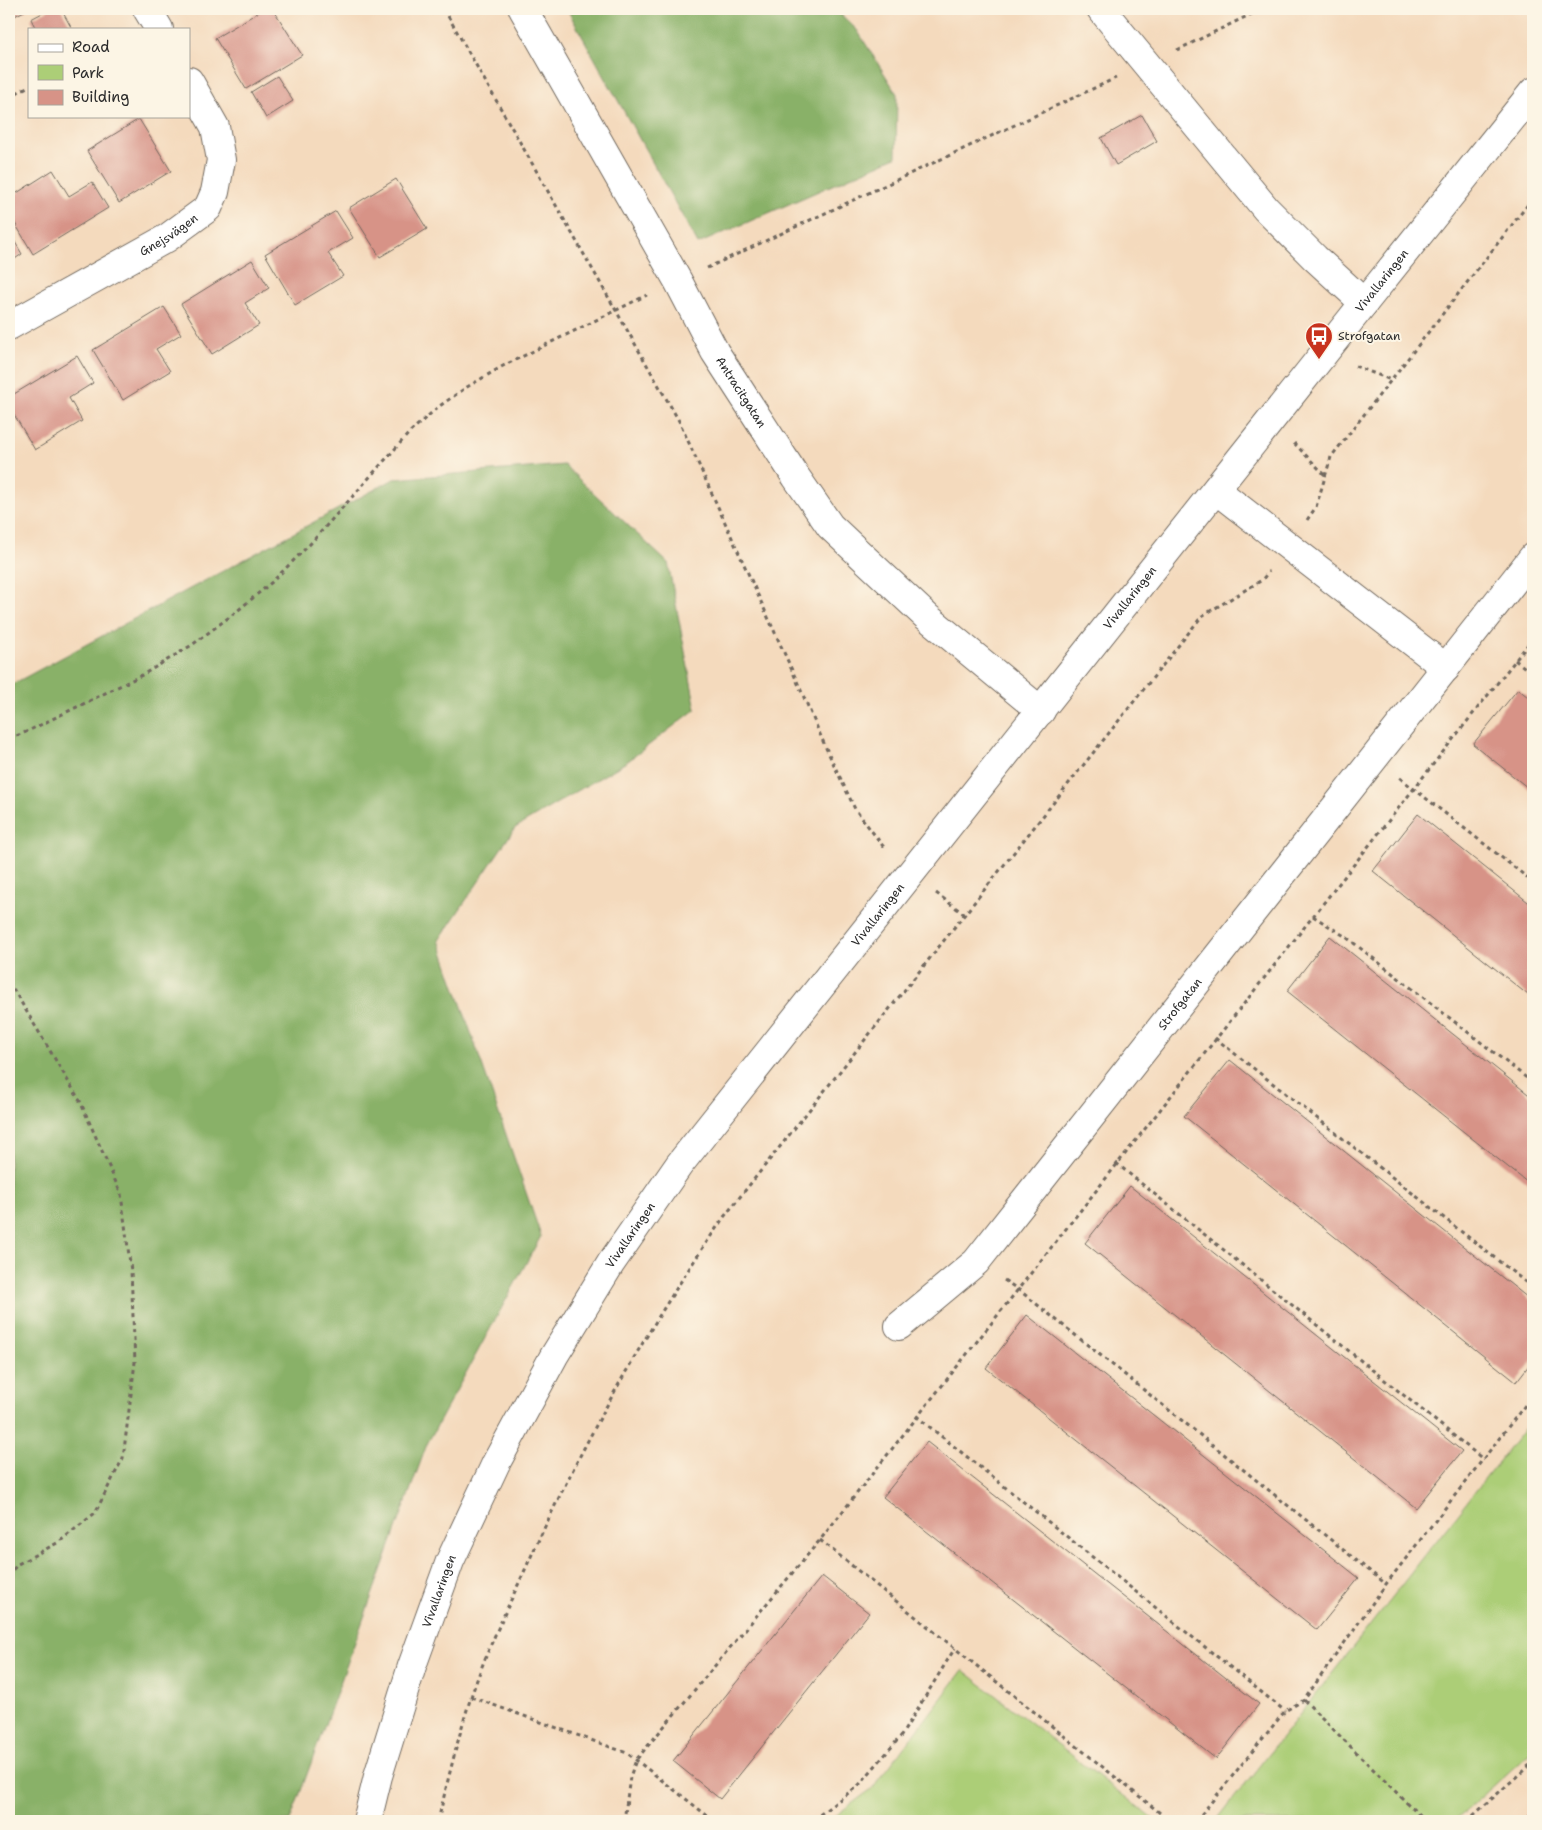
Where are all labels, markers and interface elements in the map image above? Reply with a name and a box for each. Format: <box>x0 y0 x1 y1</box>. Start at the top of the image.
legend <box>28 28 190 118</box>
text: Road <box>72 37 110 57</box>
text: Park <box>72 63 104 83</box>
text: Building <box>72 87 129 107</box>
street label: Gnejsvägen <box>137 210 201 260</box>
street label: Vivallaringen <box>1352 246 1412 316</box>
bus stop icon: Strofgatan <box>1304 321 1334 360</box>
place label: Strofgatan <box>1338 328 1400 344</box>
street label: Antracitgatan <box>712 354 770 431</box>
street label: Vivallaringen <box>1100 563 1160 633</box>
street label: Vivallaringen <box>848 880 908 950</box>
street label: Strofgatan <box>1154 975 1205 1033</box>
street label: Vivallaringen <box>602 1199 659 1271</box>
street label: Vivallaringen <box>419 1552 460 1630</box>

